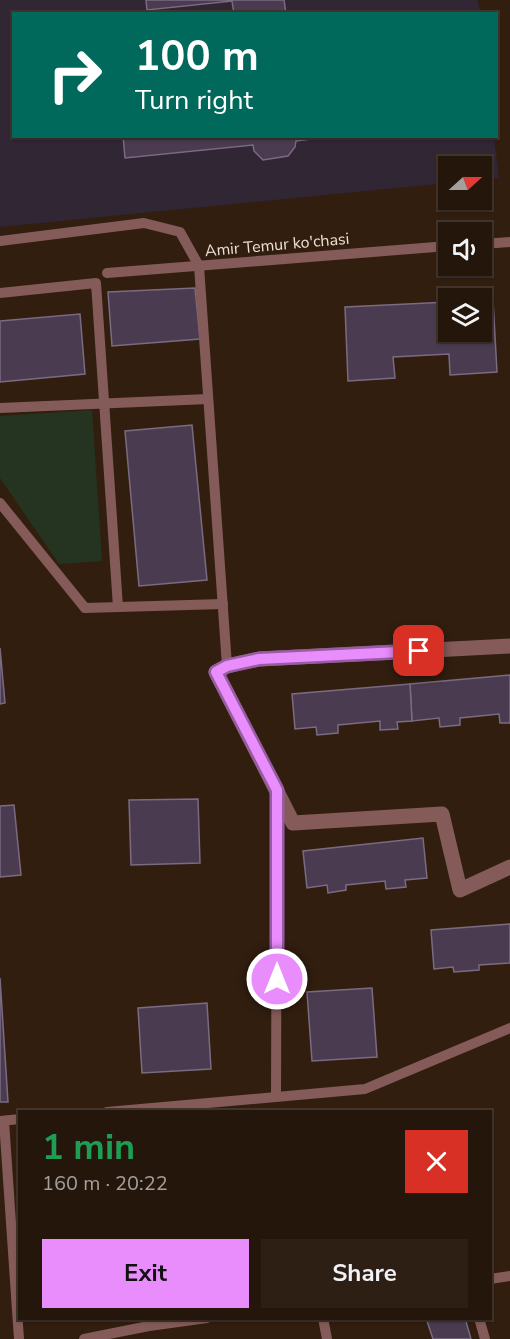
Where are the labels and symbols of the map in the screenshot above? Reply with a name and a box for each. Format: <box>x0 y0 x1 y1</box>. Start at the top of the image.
north arrow <box>438 156 492 210</box>
street label: Amir Temur ko'chasi <box>204 228 350 262</box>
pin <box>393 625 444 676</box>
position arrow <box>245 947 309 1011</box>

